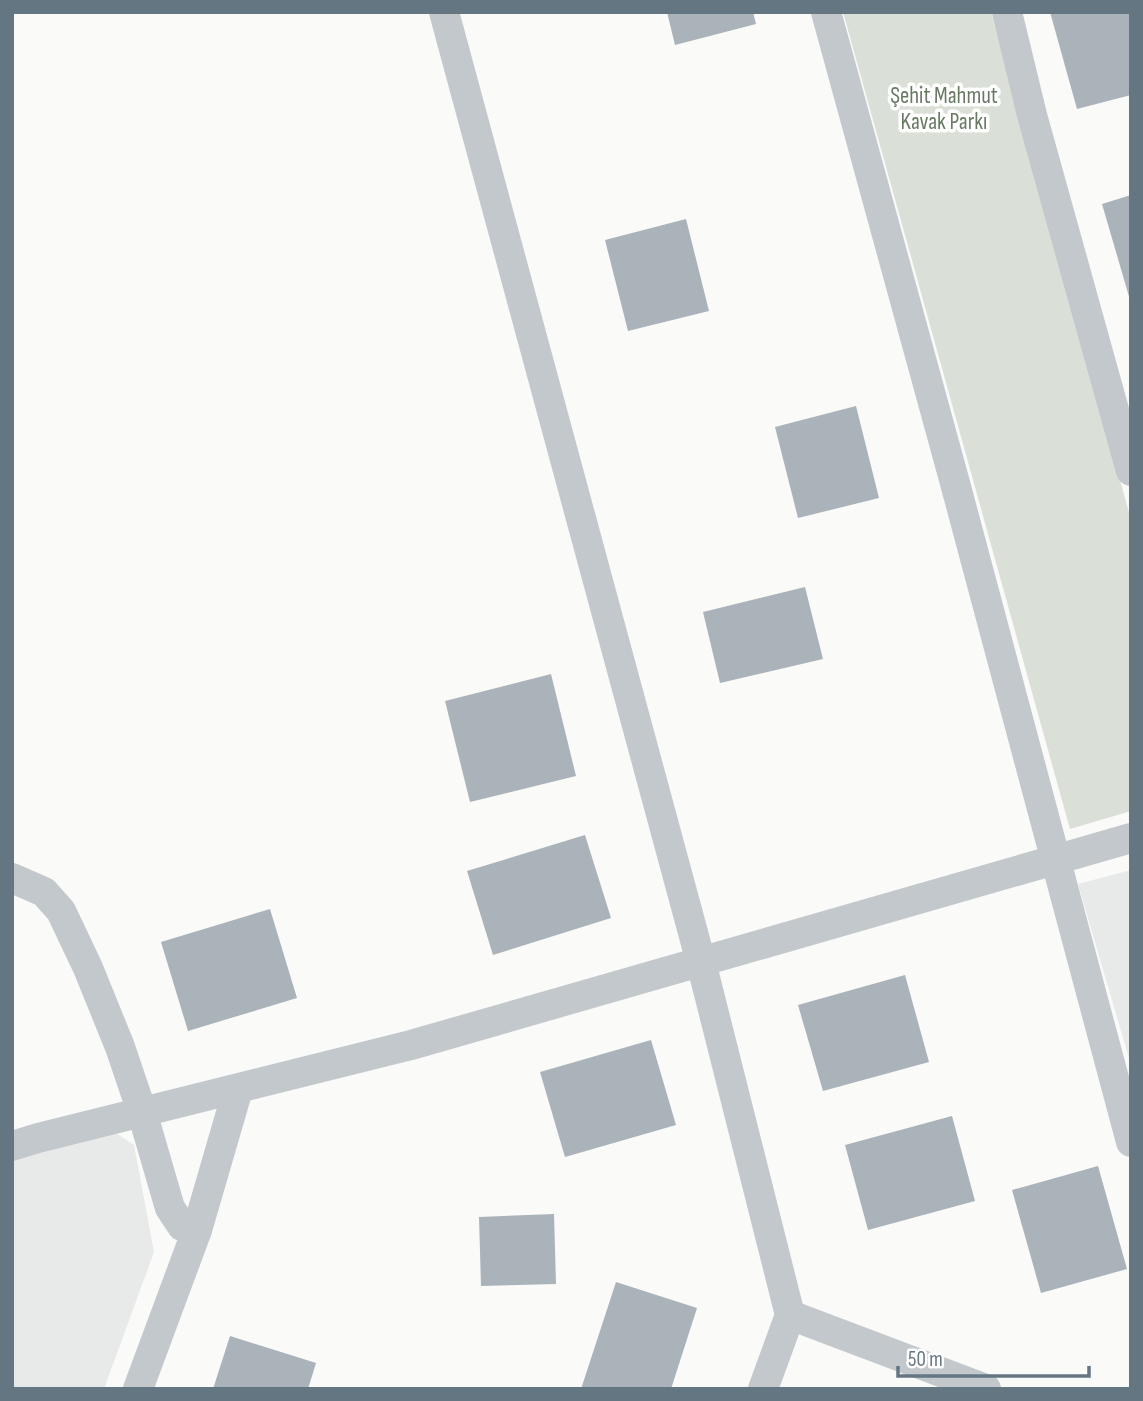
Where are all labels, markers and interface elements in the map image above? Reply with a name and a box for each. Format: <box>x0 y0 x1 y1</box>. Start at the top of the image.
park label: Şehit Mahmut Kavak Parkı <box>890 82 998 136</box>
scale bar <box>898 1334 1089 1378</box>
text: 50 m <box>908 1347 943 1372</box>

